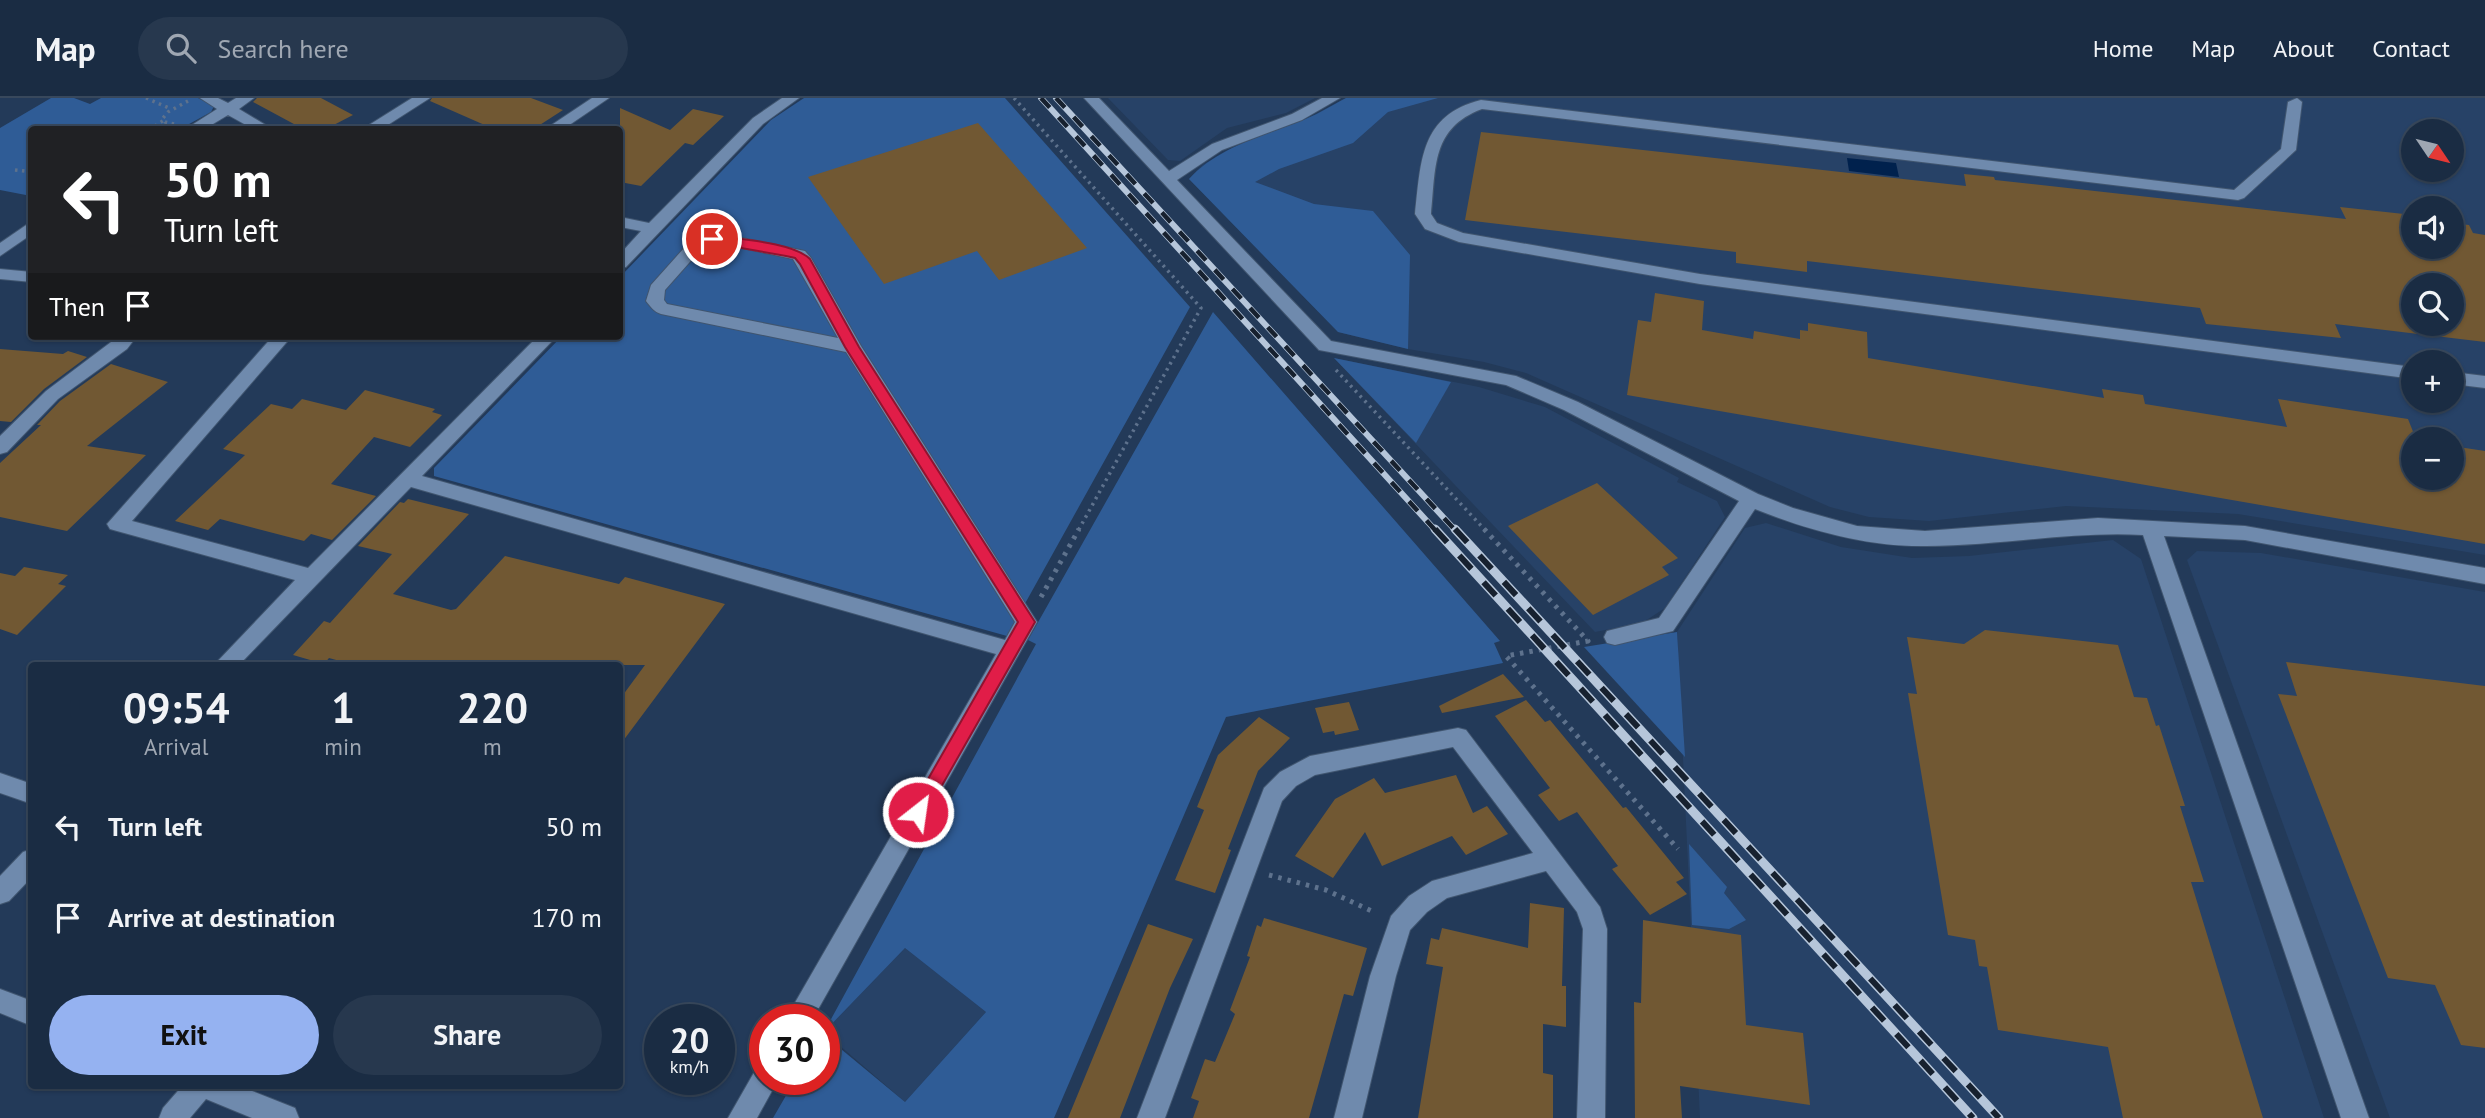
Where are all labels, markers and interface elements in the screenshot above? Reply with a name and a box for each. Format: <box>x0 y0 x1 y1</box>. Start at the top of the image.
search box <box>138 17 628 80</box>
text: Map <box>35 27 96 70</box>
icon: search <box>162 29 200 67</box>
text: Search here <box>218 32 349 65</box>
text: Home <box>2093 33 2153 64</box>
text: Map <box>2191 33 2235 64</box>
text: About <box>2273 33 2334 64</box>
text: Contact <box>2372 33 2450 64</box>
north arrow <box>2401 119 2464 182</box>
map controls <box>2401 119 2464 490</box>
text: 50 m <box>164 147 271 211</box>
icon: left <box>49 154 140 245</box>
button: sound <box>2401 196 2464 259</box>
text: Turn left <box>164 209 279 251</box>
pin <box>682 209 742 269</box>
icon: arrive <box>693 220 731 258</box>
button: search <box>2401 273 2464 336</box>
icon: arrive <box>119 287 157 325</box>
text: Then <box>49 290 105 323</box>
button: + <box>2401 350 2464 413</box>
button: − <box>2401 427 2464 490</box>
text: 09:54 <box>123 680 229 735</box>
text: 1 <box>331 680 355 735</box>
text: 220 <box>457 680 528 735</box>
text: Arrival <box>144 732 208 761</box>
text: min <box>324 732 362 761</box>
text: m <box>483 732 502 761</box>
position arrow <box>881 775 955 849</box>
icon: left <box>49 808 87 846</box>
text: Turn left <box>108 810 202 843</box>
text: 50 m <box>546 810 602 843</box>
icon: arrive <box>49 899 87 937</box>
text: Arrive at destination <box>108 901 335 934</box>
text: 170 m <box>531 901 602 934</box>
button: Exit <box>49 995 319 1075</box>
button: Share <box>333 995 602 1075</box>
speed limit sign: 30 <box>749 1004 840 1095</box>
text: 20 <box>670 1017 709 1063</box>
text: km/h <box>670 1055 709 1078</box>

